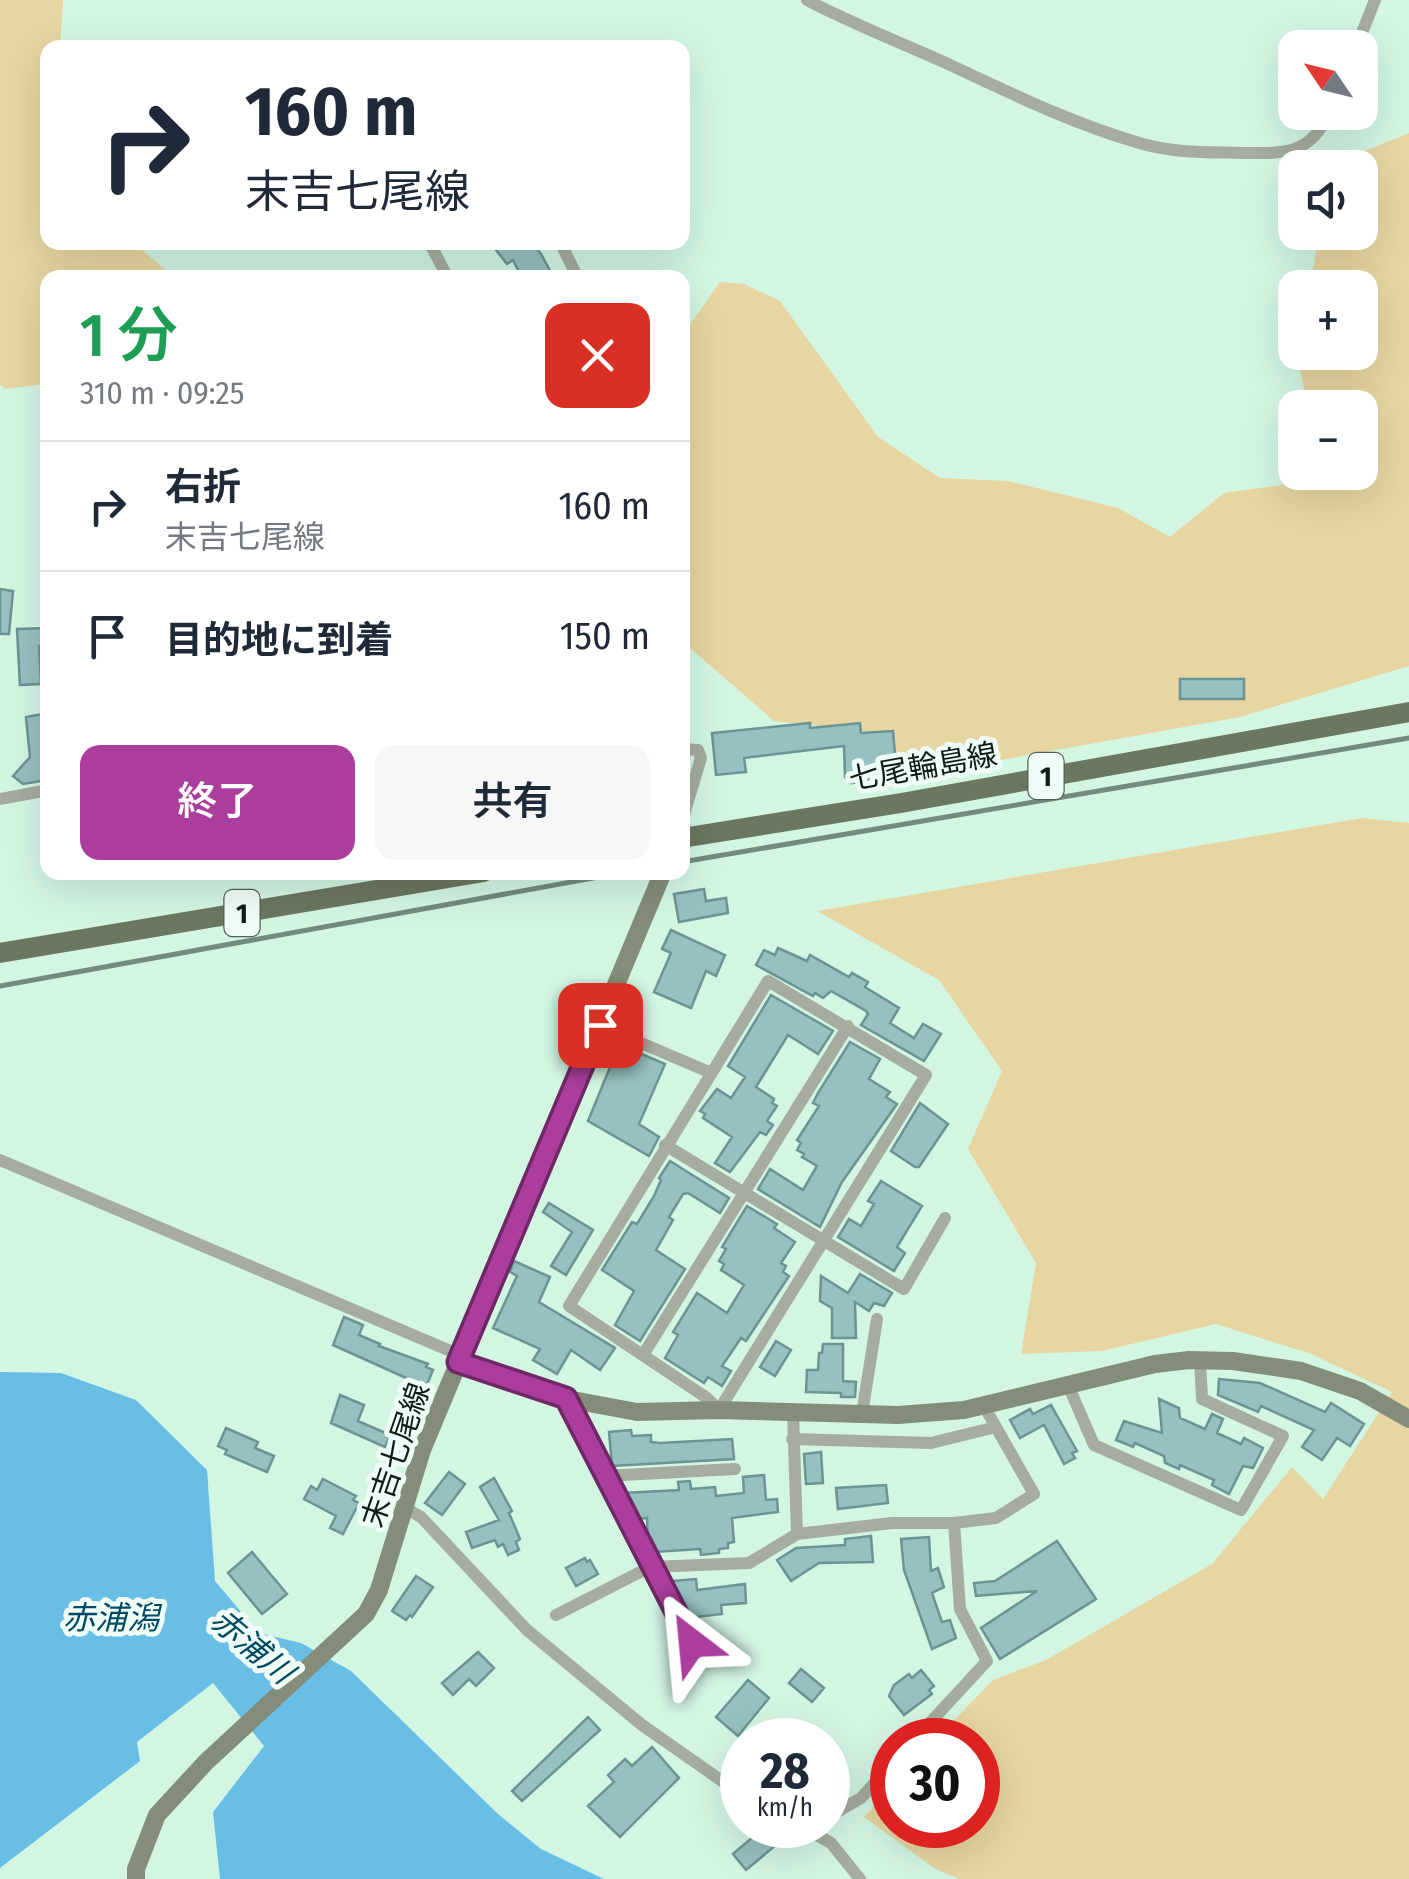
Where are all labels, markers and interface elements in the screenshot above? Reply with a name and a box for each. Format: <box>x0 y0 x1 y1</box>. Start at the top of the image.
north arrow <box>1278 30 1378 130</box>
map controls <box>1278 30 1378 490</box>
text: 160 m <box>245 70 417 154</box>
icon: right <box>80 80 210 210</box>
button: sound <box>1278 150 1378 250</box>
text: 末吉七尾線 <box>245 165 470 219</box>
button: + <box>1278 270 1378 370</box>
text: 1 分 <box>80 300 178 372</box>
button: close <box>545 303 650 408</box>
text: 310 m · 09:25 <box>80 374 244 412</box>
button: − <box>1278 390 1378 490</box>
text: 右折 <box>165 464 241 510</box>
icon: right <box>80 479 135 534</box>
text: 160 m <box>558 483 650 529</box>
text: 末吉七尾線 <box>165 518 325 556</box>
icon: arrive <box>80 609 135 664</box>
text: 150 m <box>560 613 650 659</box>
text: 目的地に到着 <box>165 617 393 663</box>
street label: 七尾輪島線 <box>846 736 1000 798</box>
button: 終了 <box>80 745 355 860</box>
button: 共有 <box>375 745 650 860</box>
road number: 1 <box>1028 753 1064 799</box>
road number: 1 <box>224 890 260 936</box>
pin <box>558 983 643 1068</box>
icon: arrive <box>573 998 628 1053</box>
street label: 末吉七尾線 <box>355 1378 437 1532</box>
position arrow <box>640 1591 744 1695</box>
water label: 赤浦潟 <box>63 1599 163 1637</box>
water label: 赤浦川 <box>203 1601 303 1693</box>
speed limit sign: 30 <box>870 1718 1000 1848</box>
text: 28 <box>760 1741 810 1801</box>
text: km/h <box>757 1793 813 1823</box>

